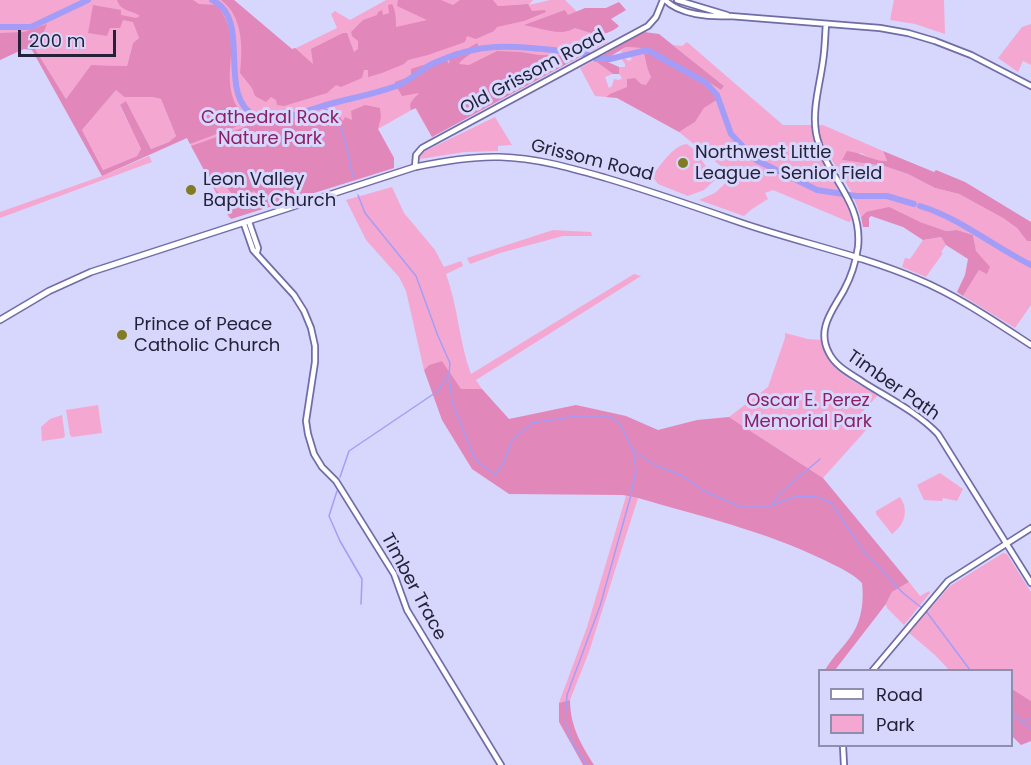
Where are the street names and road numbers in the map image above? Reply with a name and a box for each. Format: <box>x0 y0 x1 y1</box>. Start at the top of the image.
street label: Old Grissom Road <box>457 26 609 120</box>
street label: Grissom Road <box>528 135 656 187</box>
street label: Timber Path <box>842 346 944 426</box>
street label: Timber Trace <box>376 530 450 644</box>

